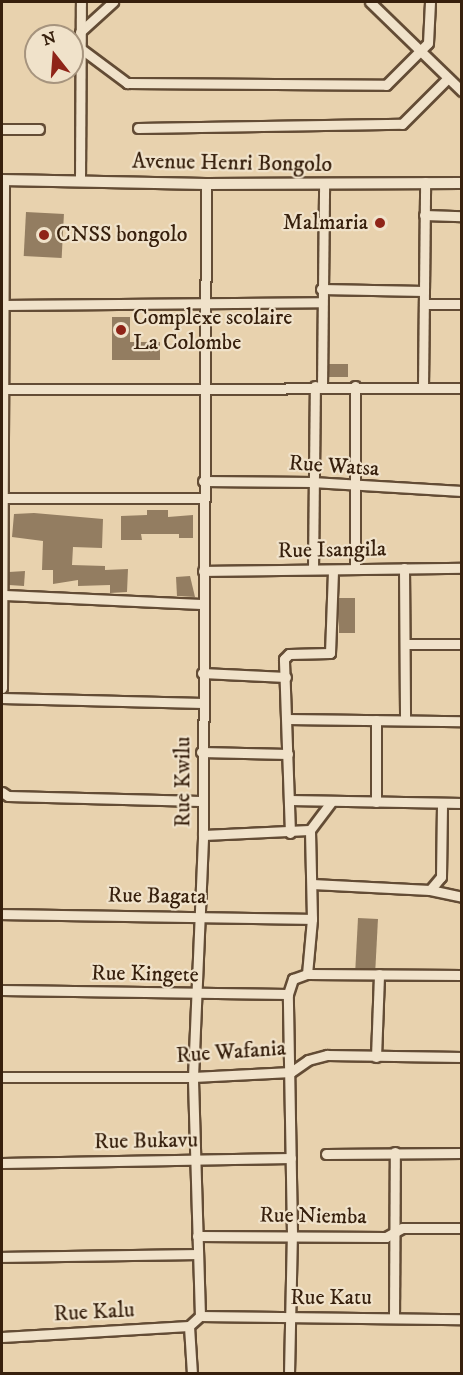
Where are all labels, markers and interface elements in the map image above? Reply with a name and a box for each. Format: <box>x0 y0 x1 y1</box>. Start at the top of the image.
north arrow <box>24 24 84 84</box>
text: N <box>40 27 59 50</box>
street label: Avenue Henri Bongolo <box>132 148 332 178</box>
place label: Malmaria <box>283 210 368 236</box>
marker: Malmaria <box>373 216 387 230</box>
place label: CNSS bongolo <box>56 222 187 248</box>
marker: CNSS bongolo <box>37 228 51 242</box>
place label: Complexe scolaire La Colombe <box>133 304 292 356</box>
marker: Complexe scolaire La Colombe <box>114 323 128 337</box>
street label: Rue Watsa <box>288 450 380 482</box>
street label: Rue Isangila <box>277 536 387 564</box>
street label: Rue Kwilu <box>170 737 196 827</box>
street label: Rue Bagata <box>107 882 207 910</box>
street label: Rue Kingete <box>91 960 199 988</box>
street label: Rue Wafania <box>175 1035 287 1069</box>
street label: Rue Bukavu <box>94 1127 198 1155</box>
street label: Rue Niemba <box>259 1202 367 1230</box>
street label: Rue Katu <box>290 1285 372 1311</box>
street label: Rue Kalu <box>53 1297 135 1327</box>

